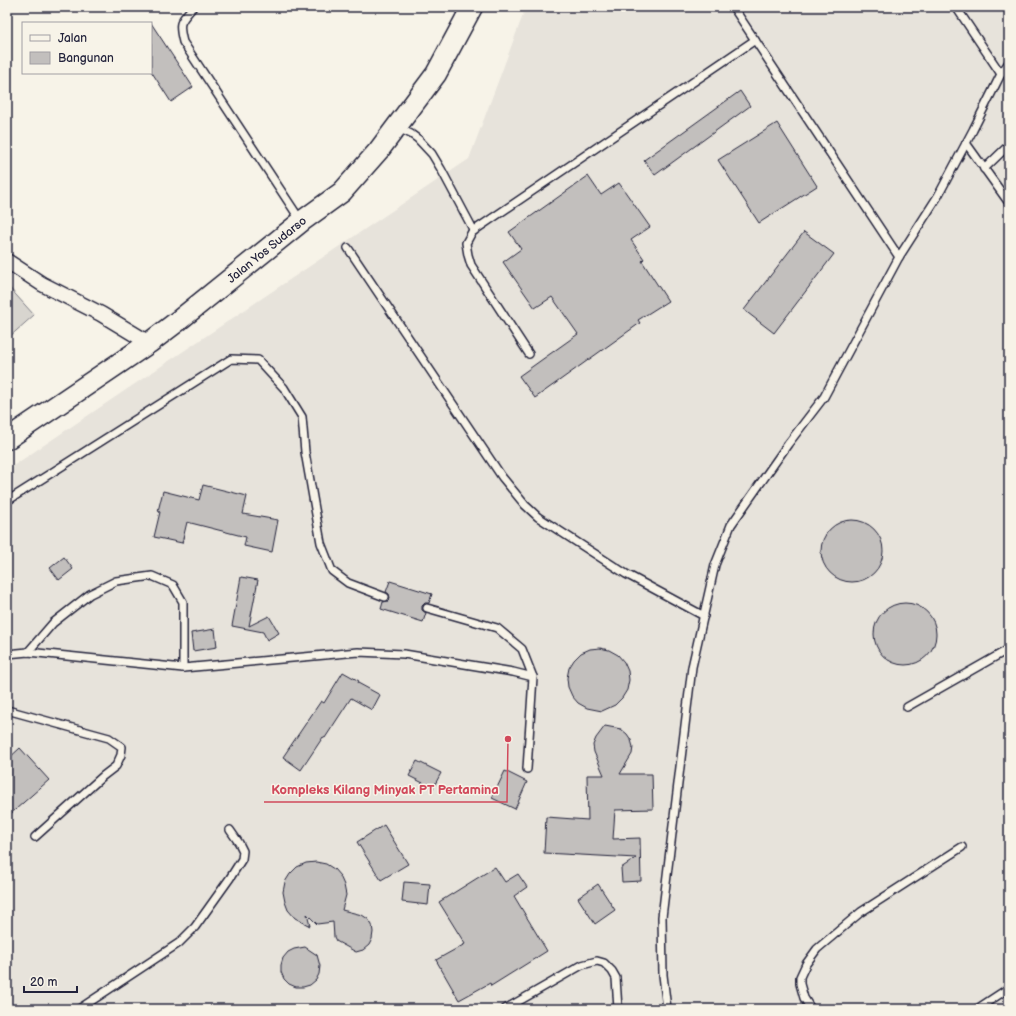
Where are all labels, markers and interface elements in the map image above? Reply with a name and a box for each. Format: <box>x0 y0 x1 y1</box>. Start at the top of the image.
legend <box>22 22 152 74</box>
text: Jalan <box>58 31 87 46</box>
text: Bangunan <box>58 51 114 66</box>
street label: Jalan Yos Sudarso <box>224 213 310 287</box>
callout: Kompleks Kilang Minyak PT Pertamina <box>264 777 507 802</box>
text: Kompleks Kilang Minyak PT Pertamina <box>271 782 499 798</box>
scale bar <box>24 968 77 994</box>
text: 20 m <box>30 975 57 990</box>

